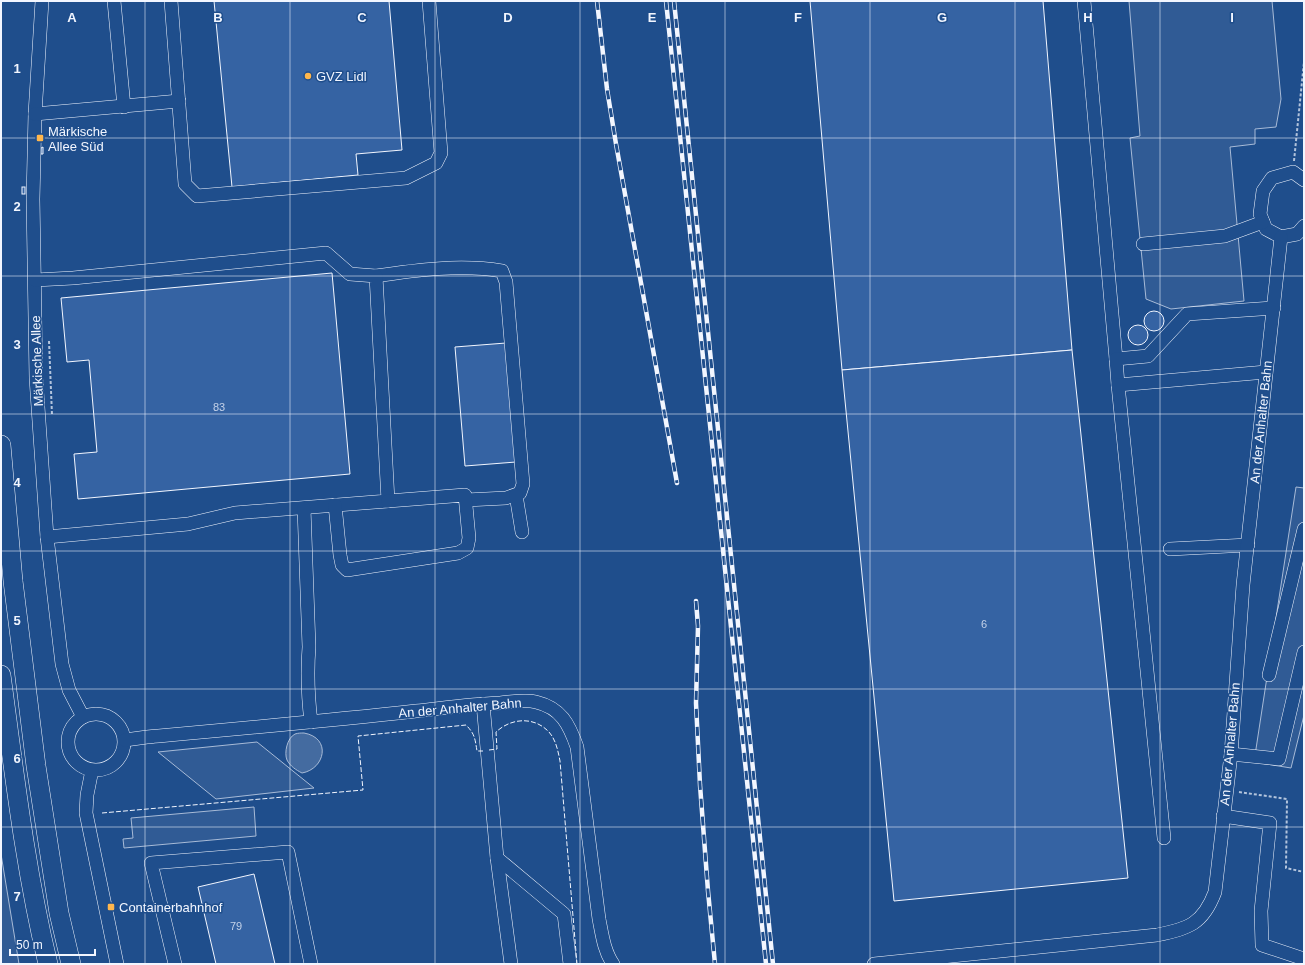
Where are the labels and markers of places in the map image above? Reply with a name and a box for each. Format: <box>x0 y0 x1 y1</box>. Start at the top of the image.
place label: GVZ Lidl <box>316 69 367 84</box>
marker: GVZ Lidl <box>303 71 313 81</box>
place label: Märkische Allee Süd <box>48 124 107 154</box>
marker: Märkische Allee Süd <box>35 133 45 143</box>
place label: Containerbahnhof <box>119 900 223 915</box>
marker: Containerbahnhof <box>106 902 116 912</box>

